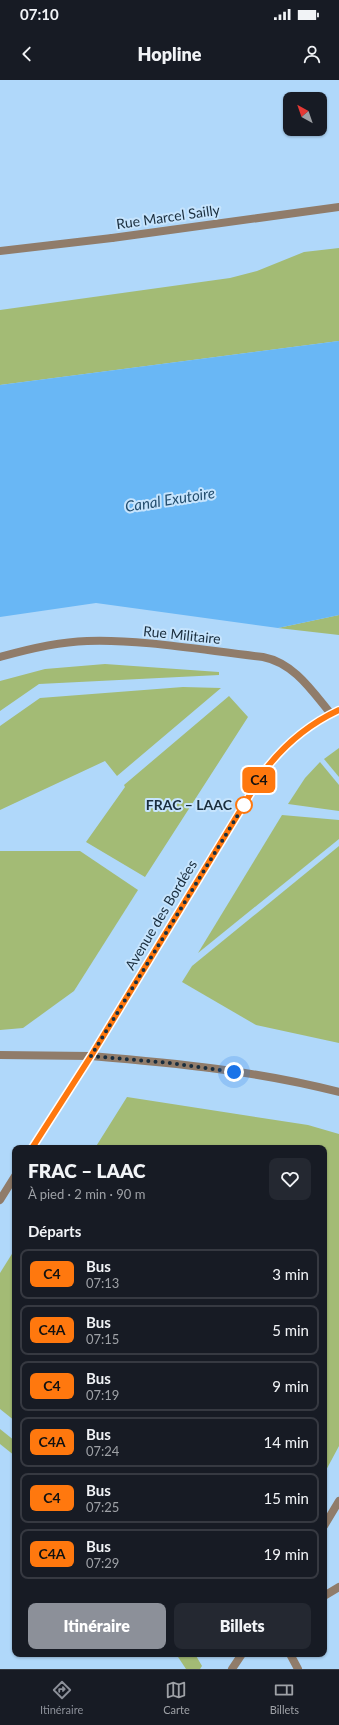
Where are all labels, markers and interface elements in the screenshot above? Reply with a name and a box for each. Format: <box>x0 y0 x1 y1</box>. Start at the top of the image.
text: 07:10 <box>20 5 59 23</box>
icon: back <box>16 43 38 65</box>
text: Hopline <box>138 43 201 65</box>
icon: person <box>301 43 323 65</box>
north arrow <box>283 92 327 136</box>
map controls <box>283 92 327 136</box>
street label: Rue Marcel Sailly <box>115 201 222 232</box>
water label: Canal Exutoire <box>124 483 216 515</box>
street label: Rue Militaire <box>143 622 222 647</box>
line badge: C4 <box>241 767 277 793</box>
text: C4 <box>250 771 268 788</box>
place label: FRAC – LAAC <box>146 796 233 813</box>
marker: FRAC – LAAC <box>235 796 253 814</box>
street label: Avenue des Bordées <box>121 857 200 973</box>
your location <box>224 1062 244 1082</box>
button: heart <box>269 1158 311 1200</box>
text: FRAC – LAAC <box>28 1159 146 1182</box>
text: À pied · 2 min · 90 m <box>28 1186 145 1202</box>
text: Départs <box>28 1222 81 1240</box>
text: Bus <box>86 1257 111 1275</box>
text: C4 <box>43 1265 61 1282</box>
text: 3 min <box>272 1265 309 1283</box>
text: 07:13 <box>86 1275 119 1291</box>
text: Bus <box>86 1313 111 1331</box>
text: C4A <box>38 1321 66 1338</box>
text: 5 min <box>272 1321 309 1339</box>
text: 07:15 <box>86 1331 119 1347</box>
text: Bus <box>86 1369 111 1387</box>
text: C4 <box>43 1377 61 1394</box>
text: 9 min <box>272 1377 309 1395</box>
text: 07:19 <box>86 1387 119 1403</box>
text: Bus <box>86 1425 111 1443</box>
text: C4A <box>38 1433 66 1450</box>
text: 14 min <box>263 1433 309 1451</box>
text: 07:24 <box>86 1443 119 1459</box>
text: Bus <box>86 1481 111 1499</box>
text: C4 <box>43 1489 61 1506</box>
text: 15 min <box>263 1489 309 1507</box>
text: 07:25 <box>86 1499 119 1515</box>
text: Bus <box>86 1537 111 1555</box>
text: C4A <box>38 1545 66 1562</box>
text: 19 min <box>263 1545 309 1563</box>
text: 07:29 <box>86 1555 119 1571</box>
button: Itinéraire <box>28 1603 166 1649</box>
button: Billets <box>174 1603 311 1649</box>
tab: Itinéraire <box>40 1679 83 1716</box>
tab: Carte <box>163 1679 190 1716</box>
tab: Billets <box>270 1679 299 1716</box>

